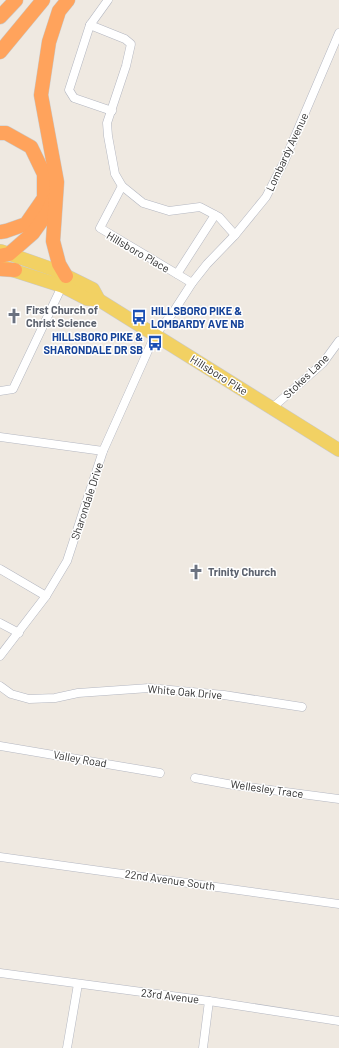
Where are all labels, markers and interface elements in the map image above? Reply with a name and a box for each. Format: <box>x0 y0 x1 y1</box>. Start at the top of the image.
street label: Lombardy Avenue <box>263 110 310 193</box>
street label: Hillsboro Place <box>104 228 172 275</box>
place label: First Church of Christ Science <box>26 303 98 329</box>
place label: HILLSBORO PIKE & LOMBARDY AVE NB <box>151 304 245 330</box>
church icon: First Church of Christ Science <box>5 307 23 325</box>
bus stop icon: HILLSBORO PIKE & LOMBARDY AVE NB <box>130 308 148 326</box>
place label: HILLSBORO PIKE & SHARONDALE DR SB <box>44 330 143 356</box>
bus stop icon: HILLSBORO PIKE & SHARONDALE DR SB <box>146 334 164 352</box>
street label: Stokes Lane <box>280 351 331 401</box>
street label: Hillsboro Pike <box>188 352 250 397</box>
street label: Sharondale Drive <box>68 460 105 541</box>
church icon: Trinity Church <box>187 563 205 581</box>
place label: Trinity Church <box>208 565 276 578</box>
street label: White Oak Drive <box>147 682 223 701</box>
street label: Valley Road <box>52 747 108 770</box>
street label: Wellesley Trace <box>230 777 304 800</box>
street label: 22nd Avenue South <box>124 867 216 892</box>
street label: 23rd Avenue <box>140 985 200 1006</box>

